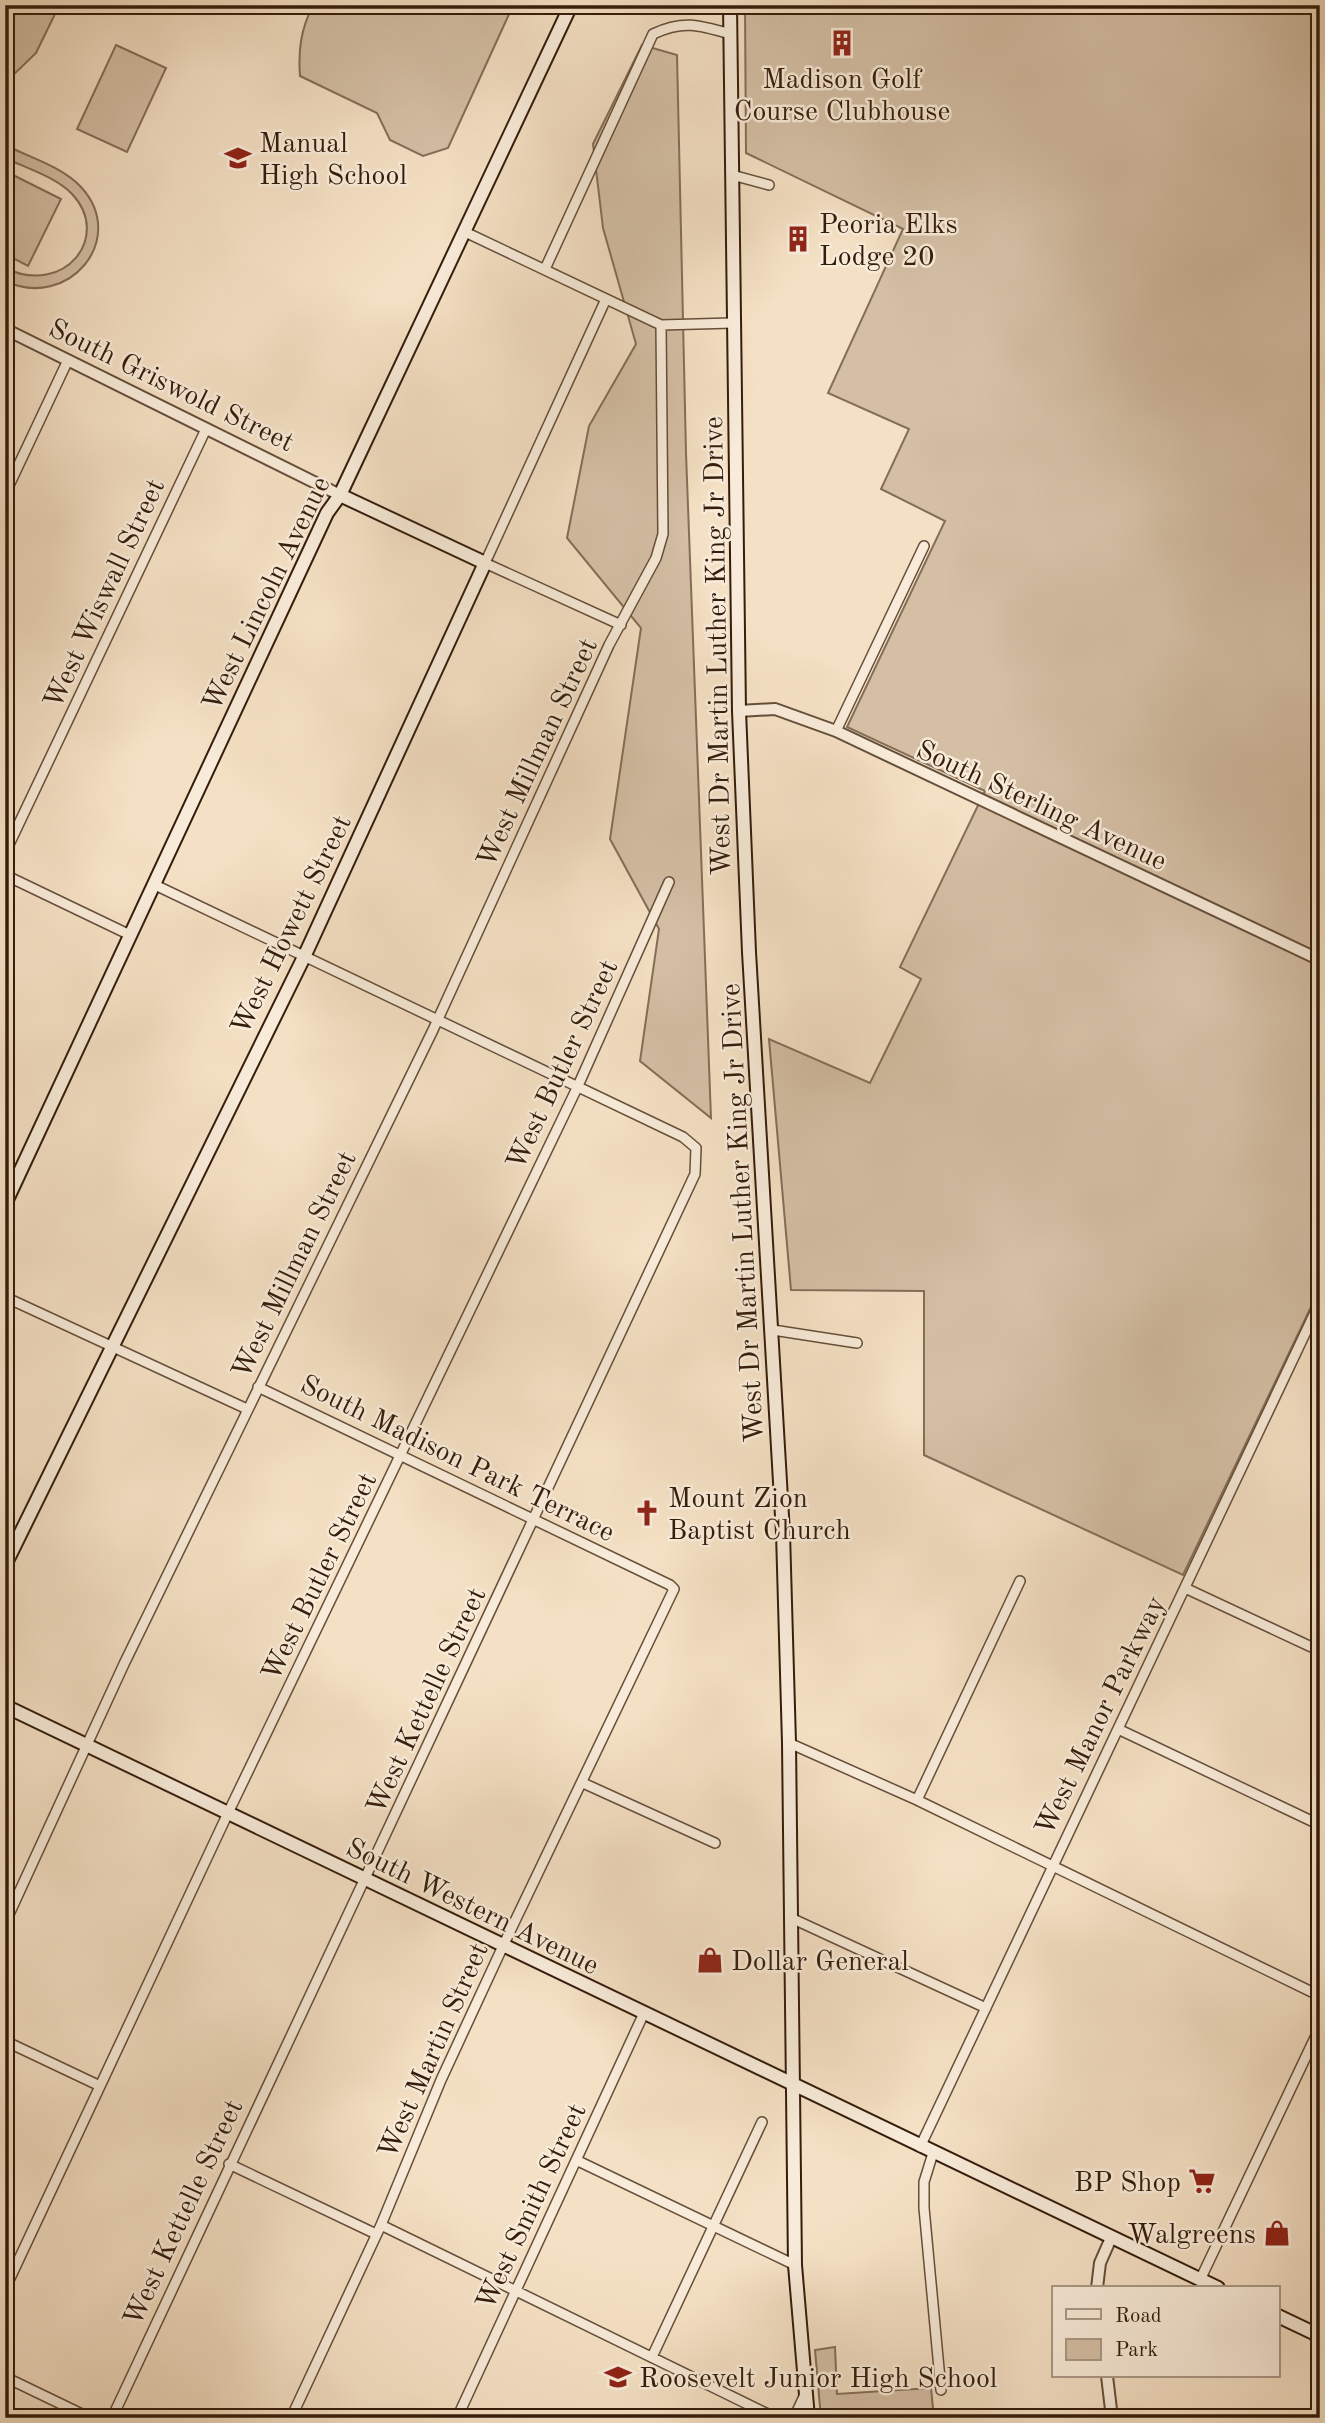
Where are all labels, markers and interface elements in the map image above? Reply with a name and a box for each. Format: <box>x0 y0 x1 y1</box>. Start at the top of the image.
building icon: Madison Golf Course Clubhouse <box>827 28 857 58</box>
place label: Madison Golf Course Clubhouse <box>734 67 950 127</box>
place label: Manual High School <box>259 131 407 191</box>
school or university icon: Manual High School <box>223 143 253 173</box>
place label: Peoria Elks Lodge 20 <box>819 212 958 272</box>
building icon: Peoria Elks Lodge 20 <box>783 224 813 254</box>
street label: South Griswold Street <box>44 315 298 458</box>
street label: West Dr Martin Luther King Jr Drive <box>701 416 737 876</box>
street label: West Lincoln Avenue <box>199 473 337 716</box>
street label: West Wiswall Street <box>40 475 171 714</box>
street label: West Millman Street <box>473 634 604 872</box>
street label: South Sterling Avenue <box>911 736 1170 877</box>
street label: West Howett Street <box>227 811 358 1039</box>
street label: West Butler Street <box>503 956 625 1174</box>
street label: West Dr Martin Luther King Jr Drive <box>718 983 770 1443</box>
street label: West Millman Street <box>228 1147 363 1383</box>
street label: South Madison Park Terrace <box>295 1371 618 1548</box>
street label: West Butler Street <box>258 1469 383 1686</box>
place label: Mount Zion Baptist Church <box>668 1486 851 1546</box>
church icon: Mount Zion Baptist Church <box>632 1498 662 1528</box>
street label: West Kettelle Street <box>363 1584 492 1819</box>
street label: West Manor Parkway <box>1032 1592 1172 1840</box>
street label: South Western Avenue <box>341 1834 602 1981</box>
street label: West Martin Street <box>375 1939 495 2163</box>
shop icon: Dollar General <box>695 1945 725 1975</box>
place label: Dollar General <box>731 1949 909 1977</box>
street label: West Kettelle Street <box>120 2096 249 2331</box>
street label: West Smith Street <box>473 2100 593 2315</box>
supermarket icon: BP Shop <box>1187 2166 1217 2196</box>
place label: BP Shop <box>1074 2170 1181 2198</box>
shop icon: Walgreens <box>1262 2218 1292 2248</box>
place label: Walgreens <box>1127 2222 1256 2250</box>
legend <box>1052 2286 1280 2378</box>
text: Road <box>1115 2306 1162 2327</box>
text: Park <box>1115 2340 1158 2361</box>
school or university icon: Roosevelt Junior High School <box>603 2362 633 2392</box>
place label: Roosevelt Junior High School <box>639 2366 997 2394</box>

